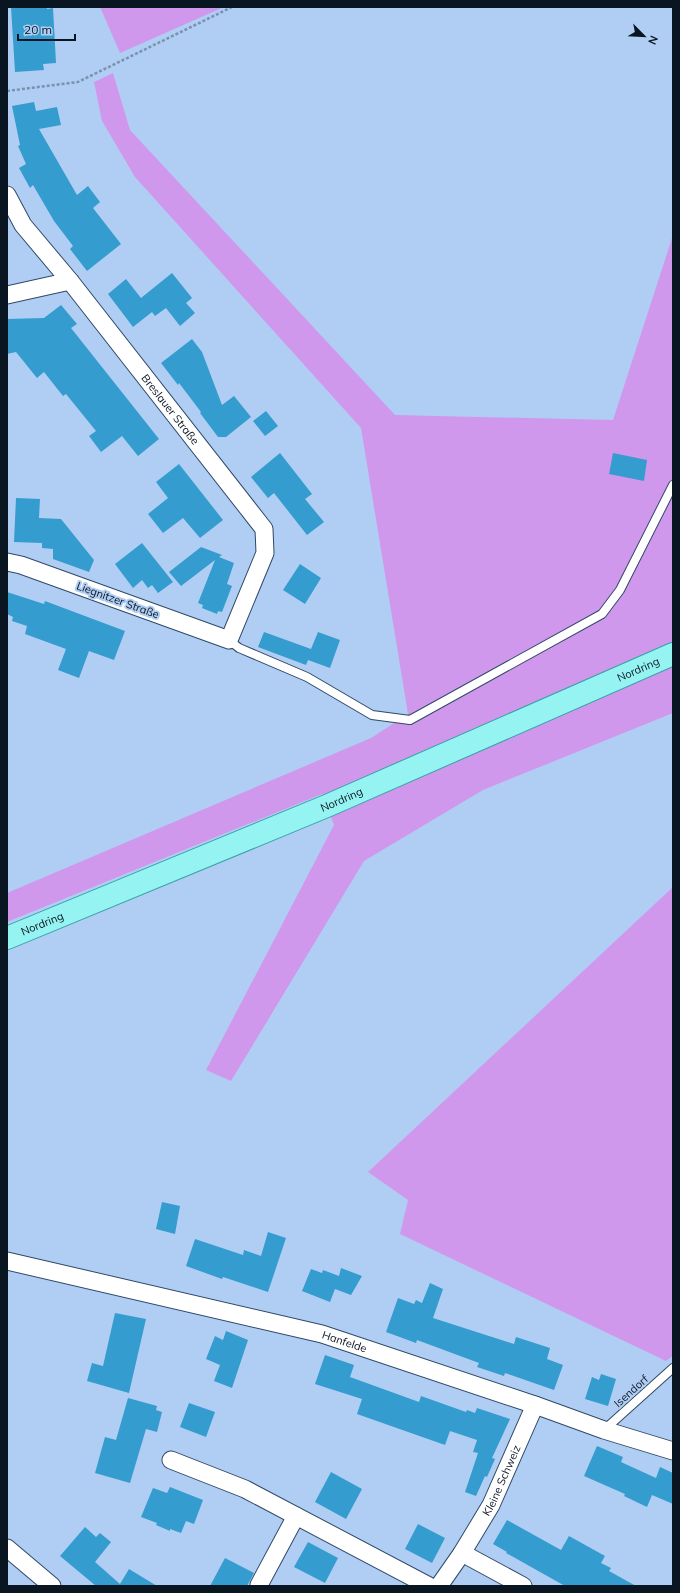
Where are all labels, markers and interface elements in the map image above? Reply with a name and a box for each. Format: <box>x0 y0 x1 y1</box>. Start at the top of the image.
scale bar <box>18 16 75 42</box>
north arrow <box>624 16 664 56</box>
text: 20 m <box>24 22 52 37</box>
text: N <box>645 33 661 47</box>
street label: Breslauer Straße <box>138 371 202 447</box>
street label: Liegnitzer Straße <box>75 579 161 621</box>
street label: Nordring <box>615 654 661 685</box>
street label: Nordring <box>318 784 365 815</box>
street label: Nordring <box>19 908 65 939</box>
street label: Hanfelde <box>320 1328 369 1355</box>
street label: Isendorf <box>611 1372 651 1410</box>
street label: Kleine Schweiz <box>479 1443 524 1518</box>

